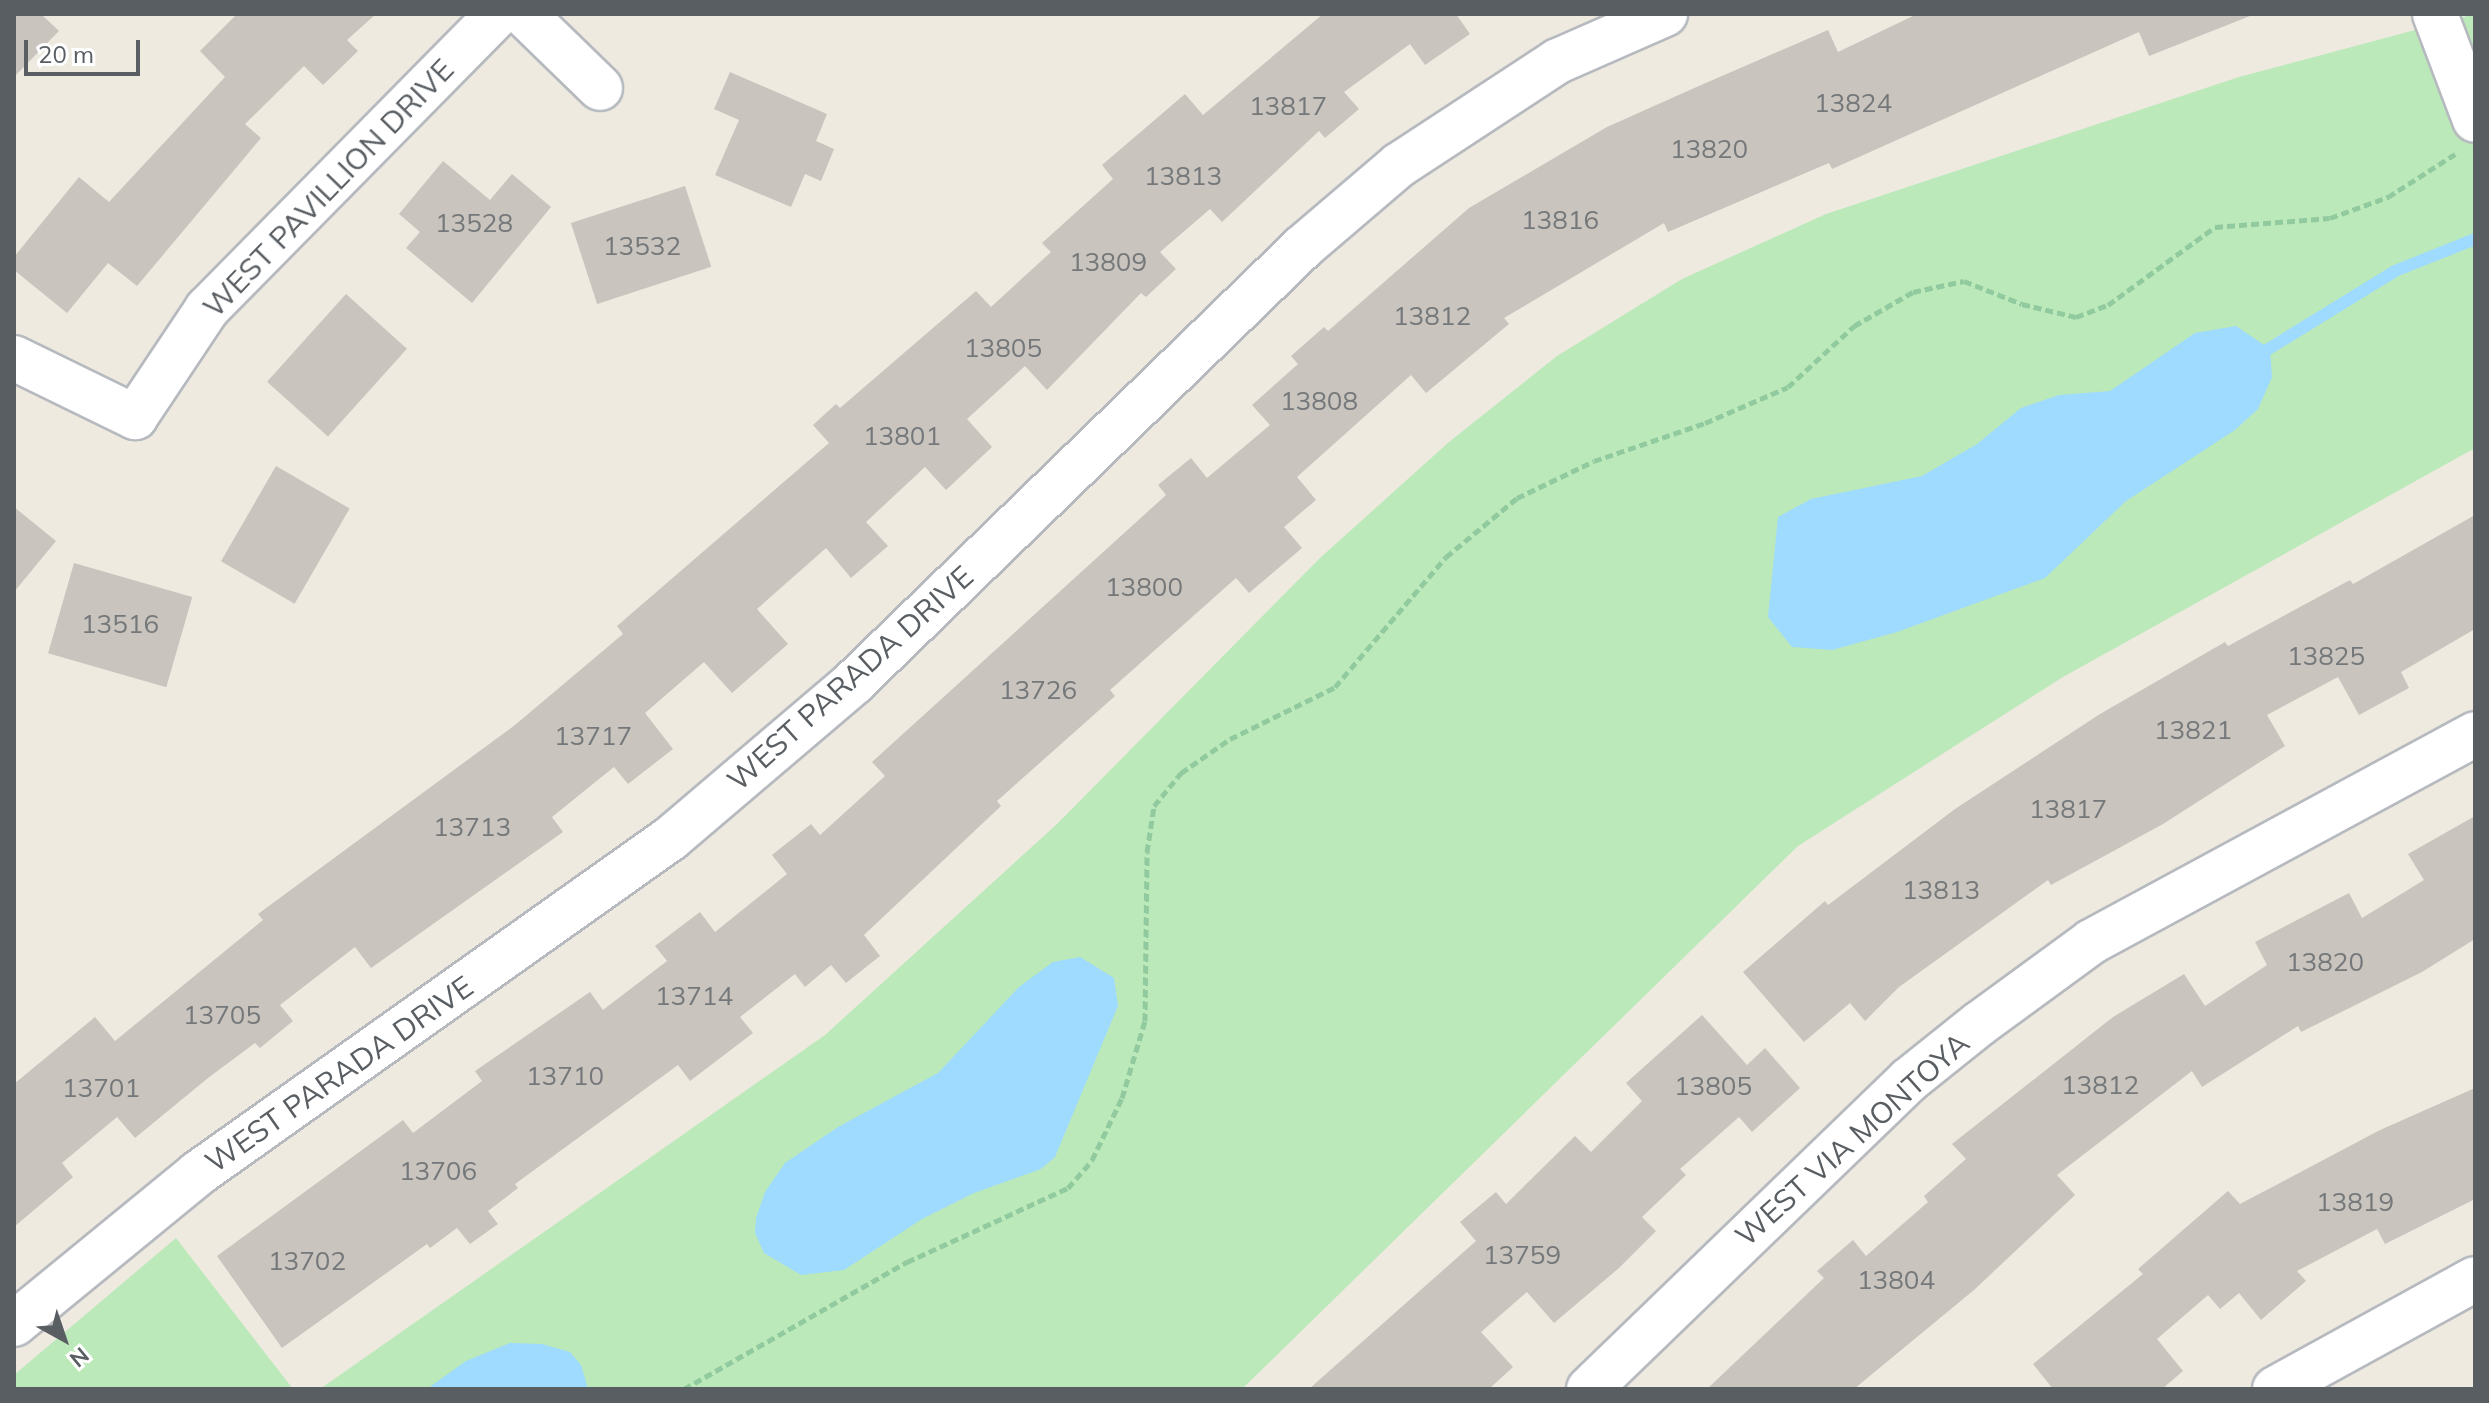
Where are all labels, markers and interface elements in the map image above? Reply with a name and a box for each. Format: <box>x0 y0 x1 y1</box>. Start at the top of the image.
scale bar <box>28 24 144 74</box>
text: 20 m <box>38 39 94 69</box>
street label: WEST PAVILLION DRIVE <box>195 51 461 325</box>
house number: 13824 <box>1814 87 1892 119</box>
house number: 13817 <box>1249 90 1327 122</box>
house number: 13820 <box>1670 133 1748 165</box>
house number: 13813 <box>1144 160 1222 192</box>
house number: 13816 <box>1521 204 1599 236</box>
house number: 13528 <box>435 207 513 239</box>
house number: 13532 <box>603 230 681 262</box>
house number: 13809 <box>1069 246 1147 278</box>
house number: 13812 <box>1393 300 1471 332</box>
house number: 13805 <box>964 332 1042 364</box>
house number: 13808 <box>1280 385 1358 417</box>
house number: 13801 <box>863 420 941 452</box>
street label: WEST PARADA DRIVE <box>720 558 980 798</box>
house number: 13800 <box>1105 571 1183 603</box>
house number: 13516 <box>81 608 159 640</box>
house number: 13825 <box>2287 640 2365 672</box>
house number: 13726 <box>999 674 1077 706</box>
house number: 13821 <box>2154 714 2232 746</box>
house number: 13717 <box>554 720 632 752</box>
house number: 13817 <box>2029 793 2107 825</box>
house number: 13713 <box>433 811 511 843</box>
house number: 13813 <box>1902 874 1980 906</box>
house number: 13820 <box>2286 946 2364 978</box>
street label: WEST PARADA DRIVE <box>198 968 480 1180</box>
house number: 13714 <box>655 980 733 1012</box>
house number: 13705 <box>183 999 261 1031</box>
street label: WEST VIA MONTOYA <box>1728 1025 1976 1253</box>
house number: 13710 <box>526 1060 604 1092</box>
house number: 13812 <box>2061 1069 2139 1101</box>
house number: 13805 <box>1674 1070 1752 1102</box>
house number: 13701 <box>62 1072 140 1104</box>
house number: 13706 <box>399 1155 477 1187</box>
house number: 13819 <box>2316 1186 2394 1218</box>
house number: 13759 <box>1483 1239 1561 1271</box>
house number: 13702 <box>268 1245 346 1277</box>
house number: 13804 <box>1857 1264 1935 1296</box>
north arrow <box>24 1299 104 1379</box>
text: N <box>64 1341 95 1373</box>

